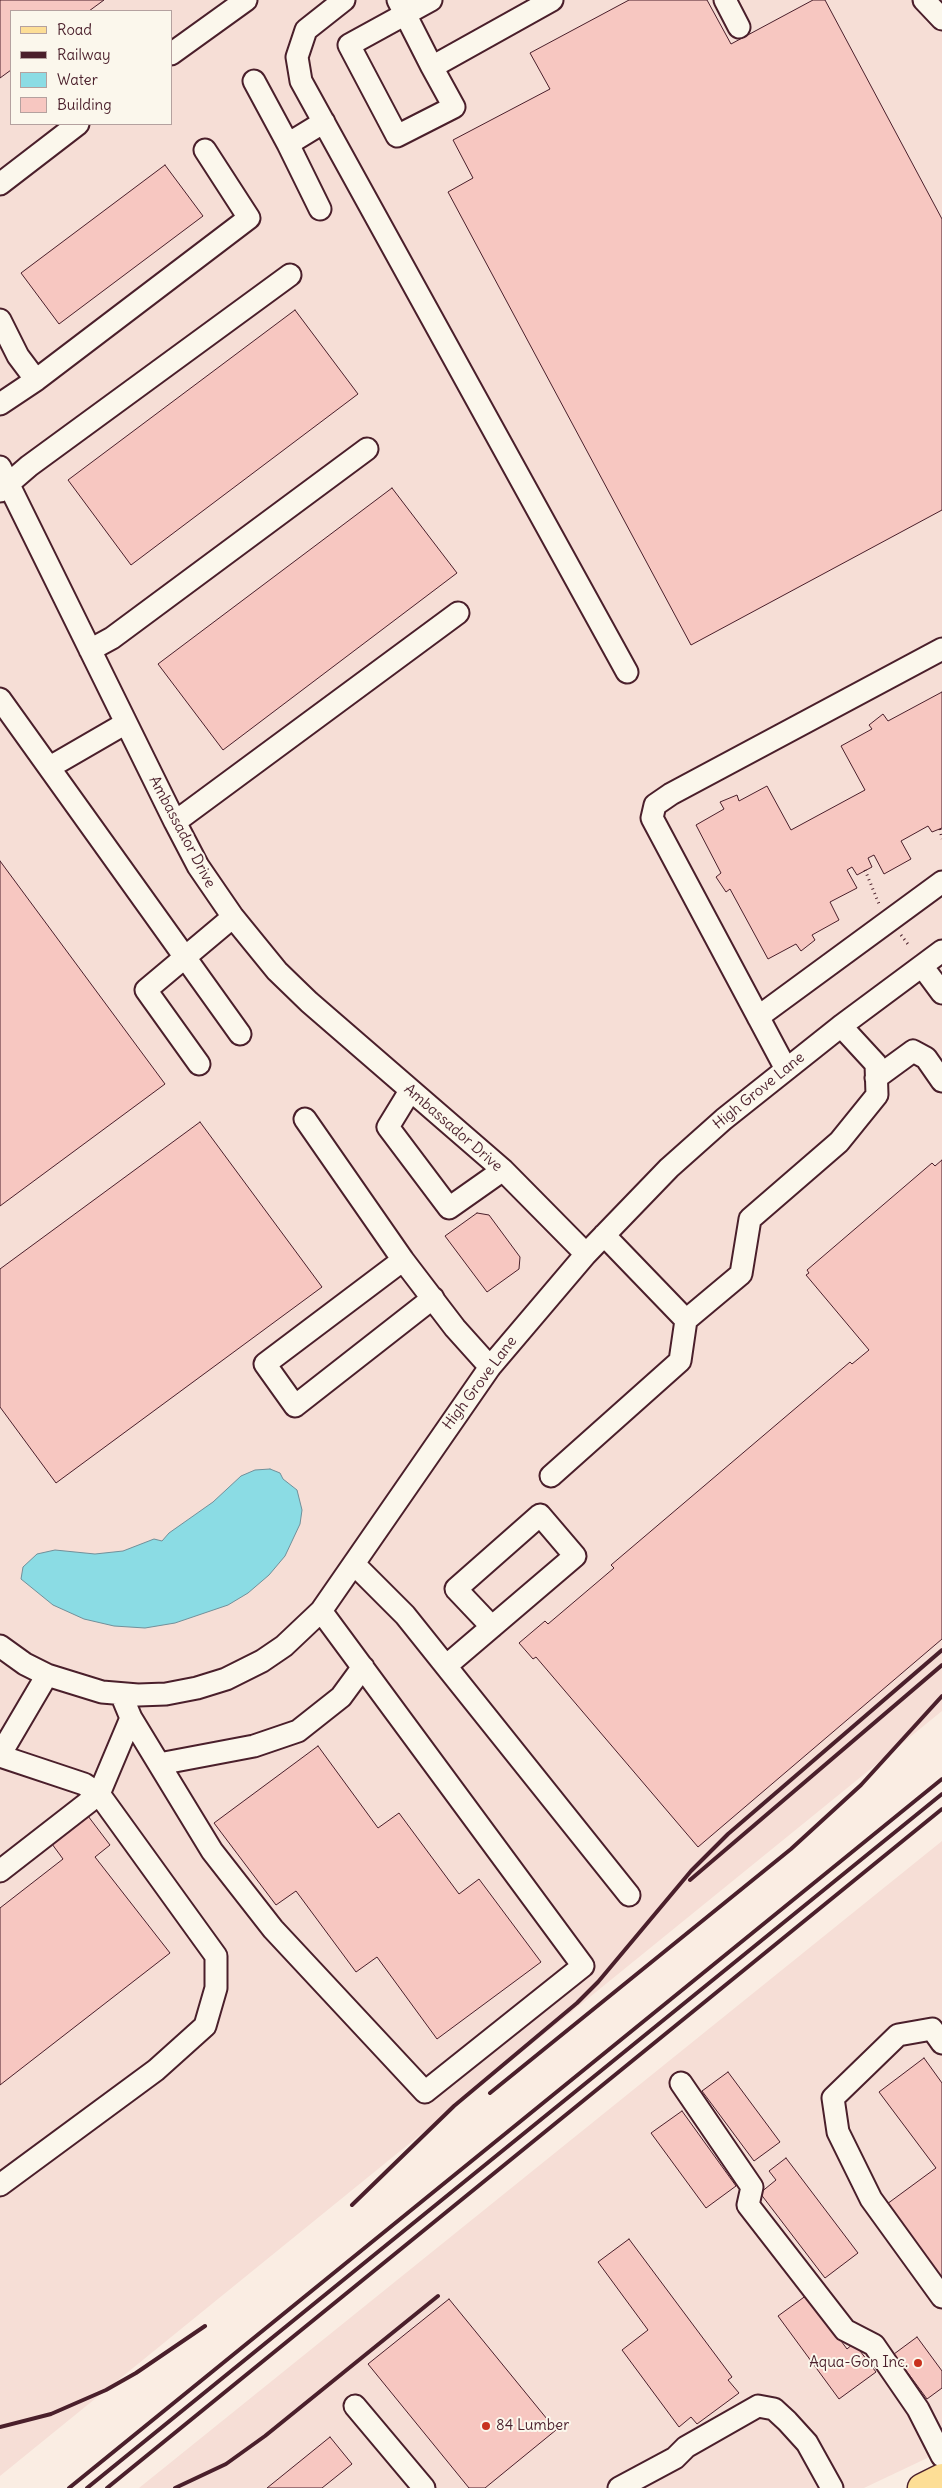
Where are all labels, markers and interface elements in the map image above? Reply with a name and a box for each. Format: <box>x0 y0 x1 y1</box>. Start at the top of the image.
legend <box>10 10 172 125</box>
text: Road <box>57 20 92 39</box>
text: Railway <box>57 45 111 64</box>
text: Water <box>57 70 98 89</box>
text: Building <box>57 95 112 114</box>
street label: Ambassador Drive <box>145 773 219 891</box>
street label: High Grove Lane <box>710 1049 808 1133</box>
street label: Ambassador Drive <box>400 1080 506 1176</box>
street label: High Grove Lane <box>439 1333 521 1433</box>
place label: Aqua-Gon Inc. <box>809 2354 908 2372</box>
marker: Aqua-Gon Inc. <box>912 2357 924 2369</box>
place label: 84 Lumber <box>496 2417 569 2435</box>
marker: 84 Lumber <box>480 2420 492 2432</box>

